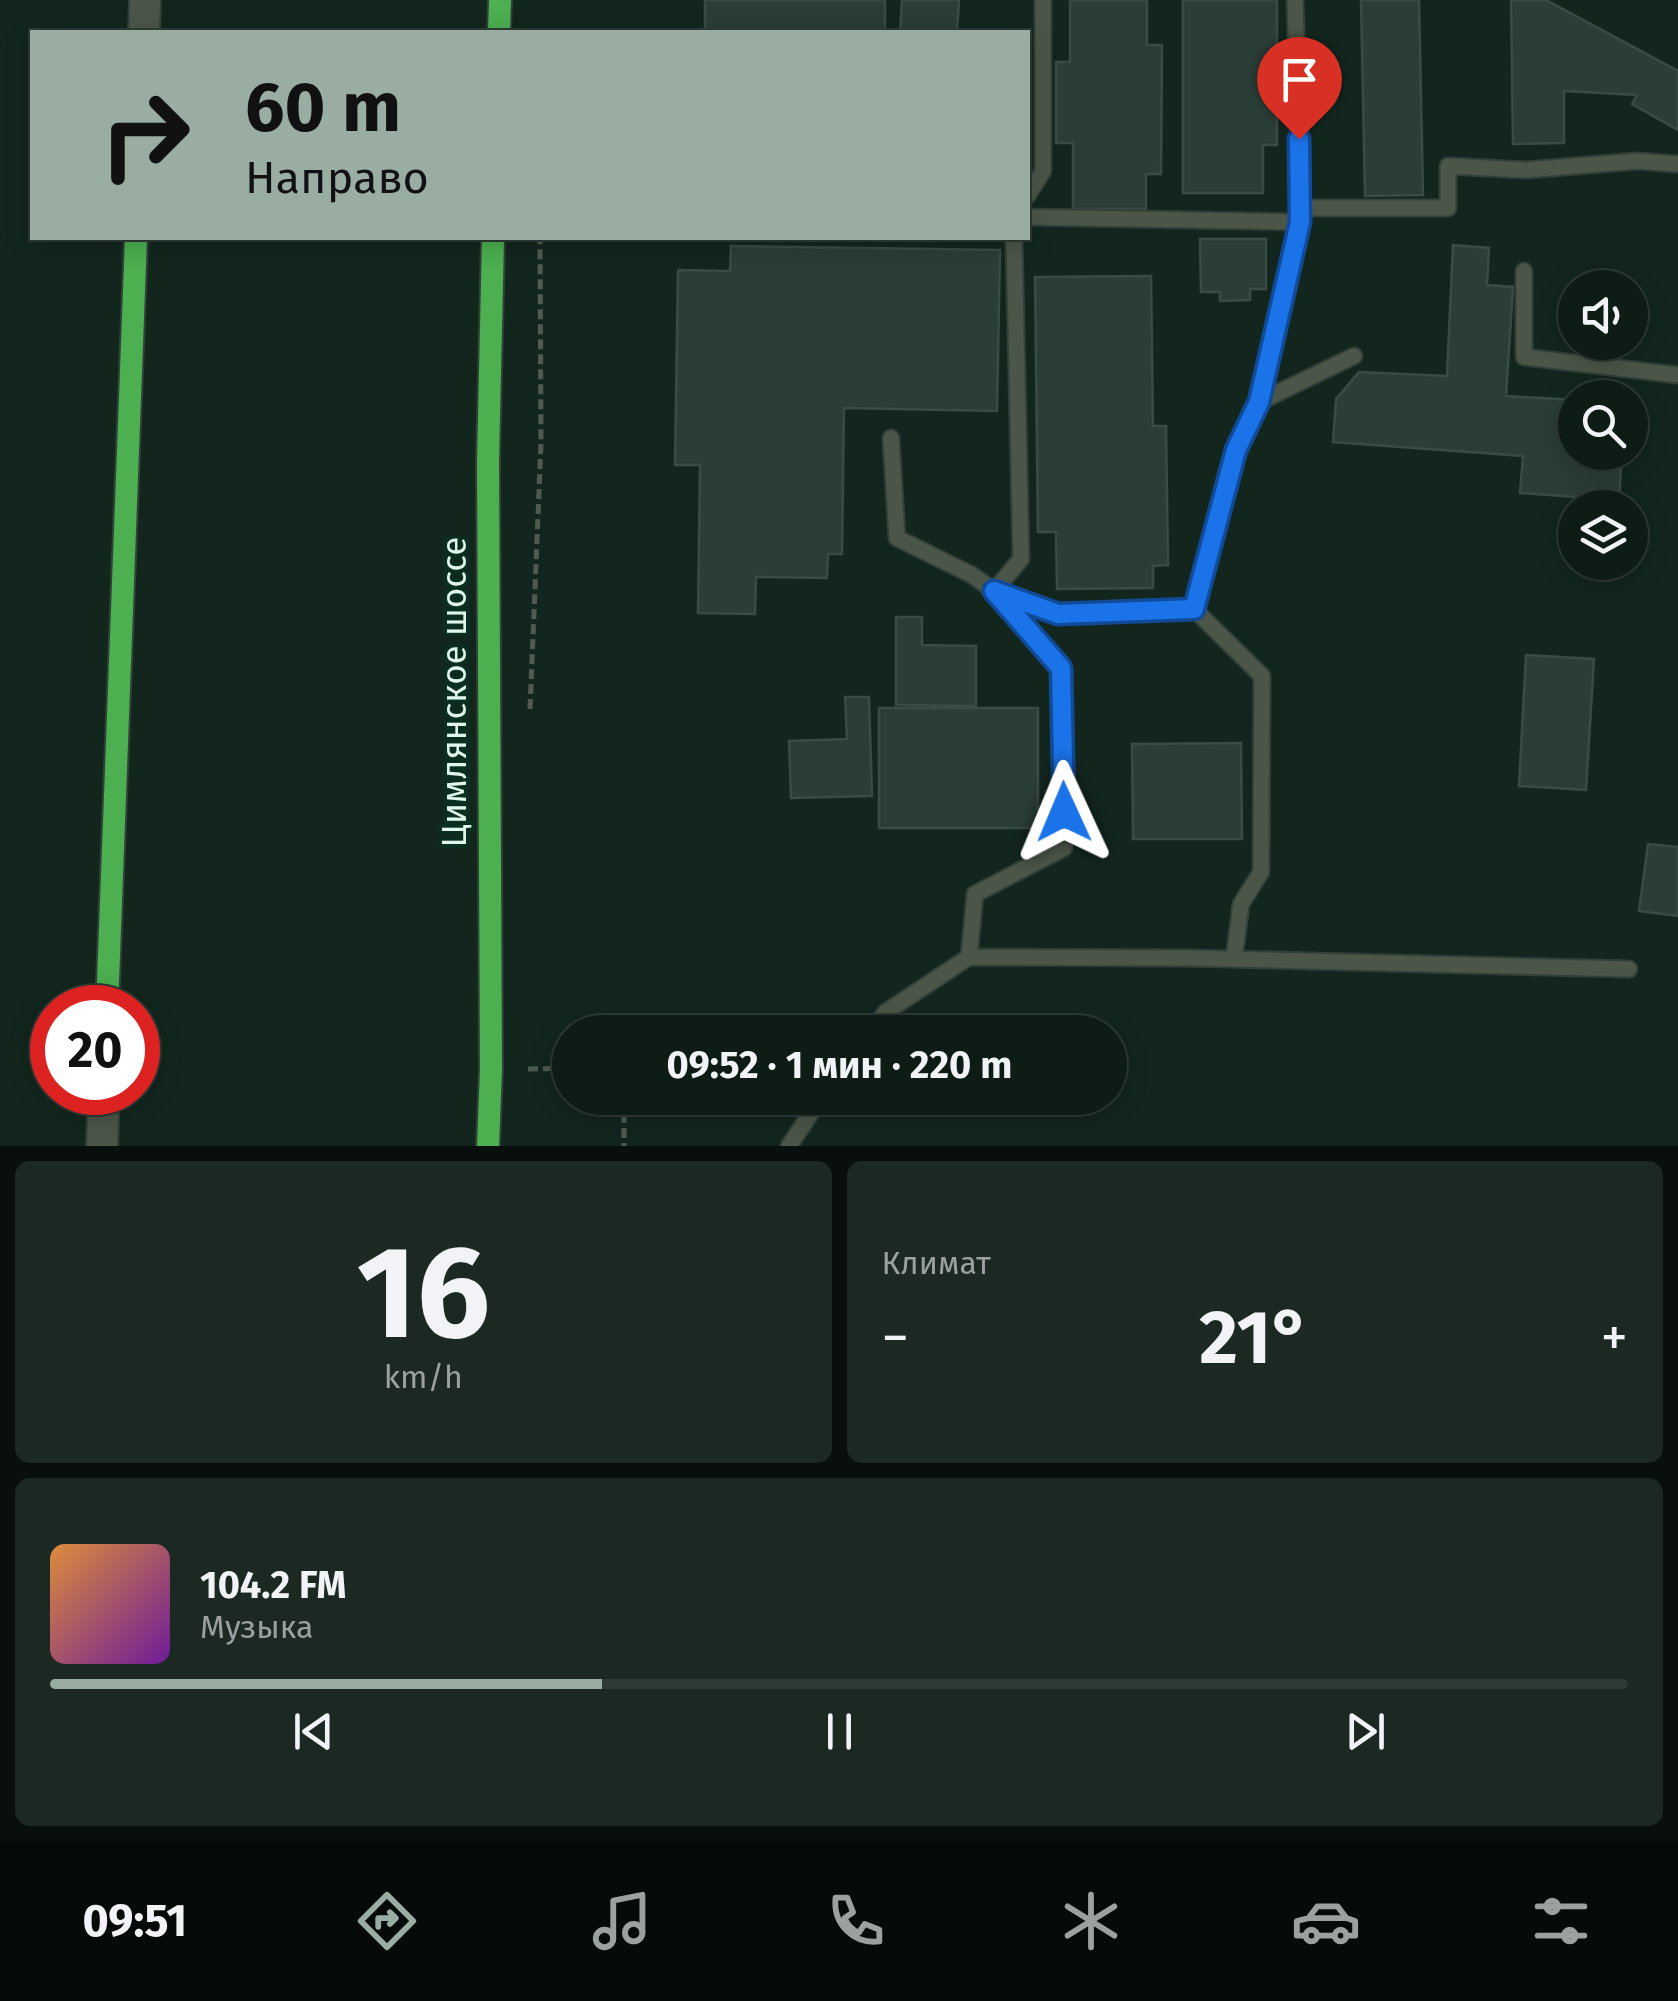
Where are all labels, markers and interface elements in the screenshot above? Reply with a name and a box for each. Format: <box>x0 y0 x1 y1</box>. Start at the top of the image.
pin <box>1257 37 1342 140</box>
icon: arrive <box>1272 52 1327 107</box>
text: 60 m <box>245 66 401 150</box>
icon: right <box>80 70 210 200</box>
text: Направо <box>245 151 429 205</box>
map controls <box>1558 270 1648 580</box>
button: sound <box>1558 270 1648 360</box>
button: search <box>1558 380 1648 470</box>
button: layers <box>1558 490 1648 580</box>
street label: Цимлянское шоссе <box>433 537 475 847</box>
position arrow <box>1012 760 1116 864</box>
speed limit sign: 20 <box>30 985 160 1115</box>
text: 09:52 · 1 мин · 220 m <box>667 1042 1012 1088</box>
text: 16 <box>356 1215 490 1371</box>
text: Климат <box>882 1244 991 1282</box>
text: 21° <box>1199 1293 1310 1383</box>
text: − <box>882 1305 909 1371</box>
text: + <box>1601 1305 1628 1371</box>
text: km/h <box>384 1358 463 1396</box>
text: 104.2 FM <box>200 1562 347 1608</box>
text: Музыка <box>200 1608 313 1646</box>
icon: previous <box>286 1704 341 1759</box>
icon: pause <box>812 1704 867 1759</box>
icon: next <box>1338 1704 1393 1759</box>
icon: directions <box>352 1886 422 1956</box>
icon: music <box>587 1886 657 1956</box>
icon: phone <box>821 1886 891 1956</box>
icon: climate <box>1056 1886 1126 1956</box>
icon: car <box>1291 1886 1361 1956</box>
icon: filters <box>1526 1886 1596 1956</box>
text: 09:51 <box>82 1894 187 1948</box>

